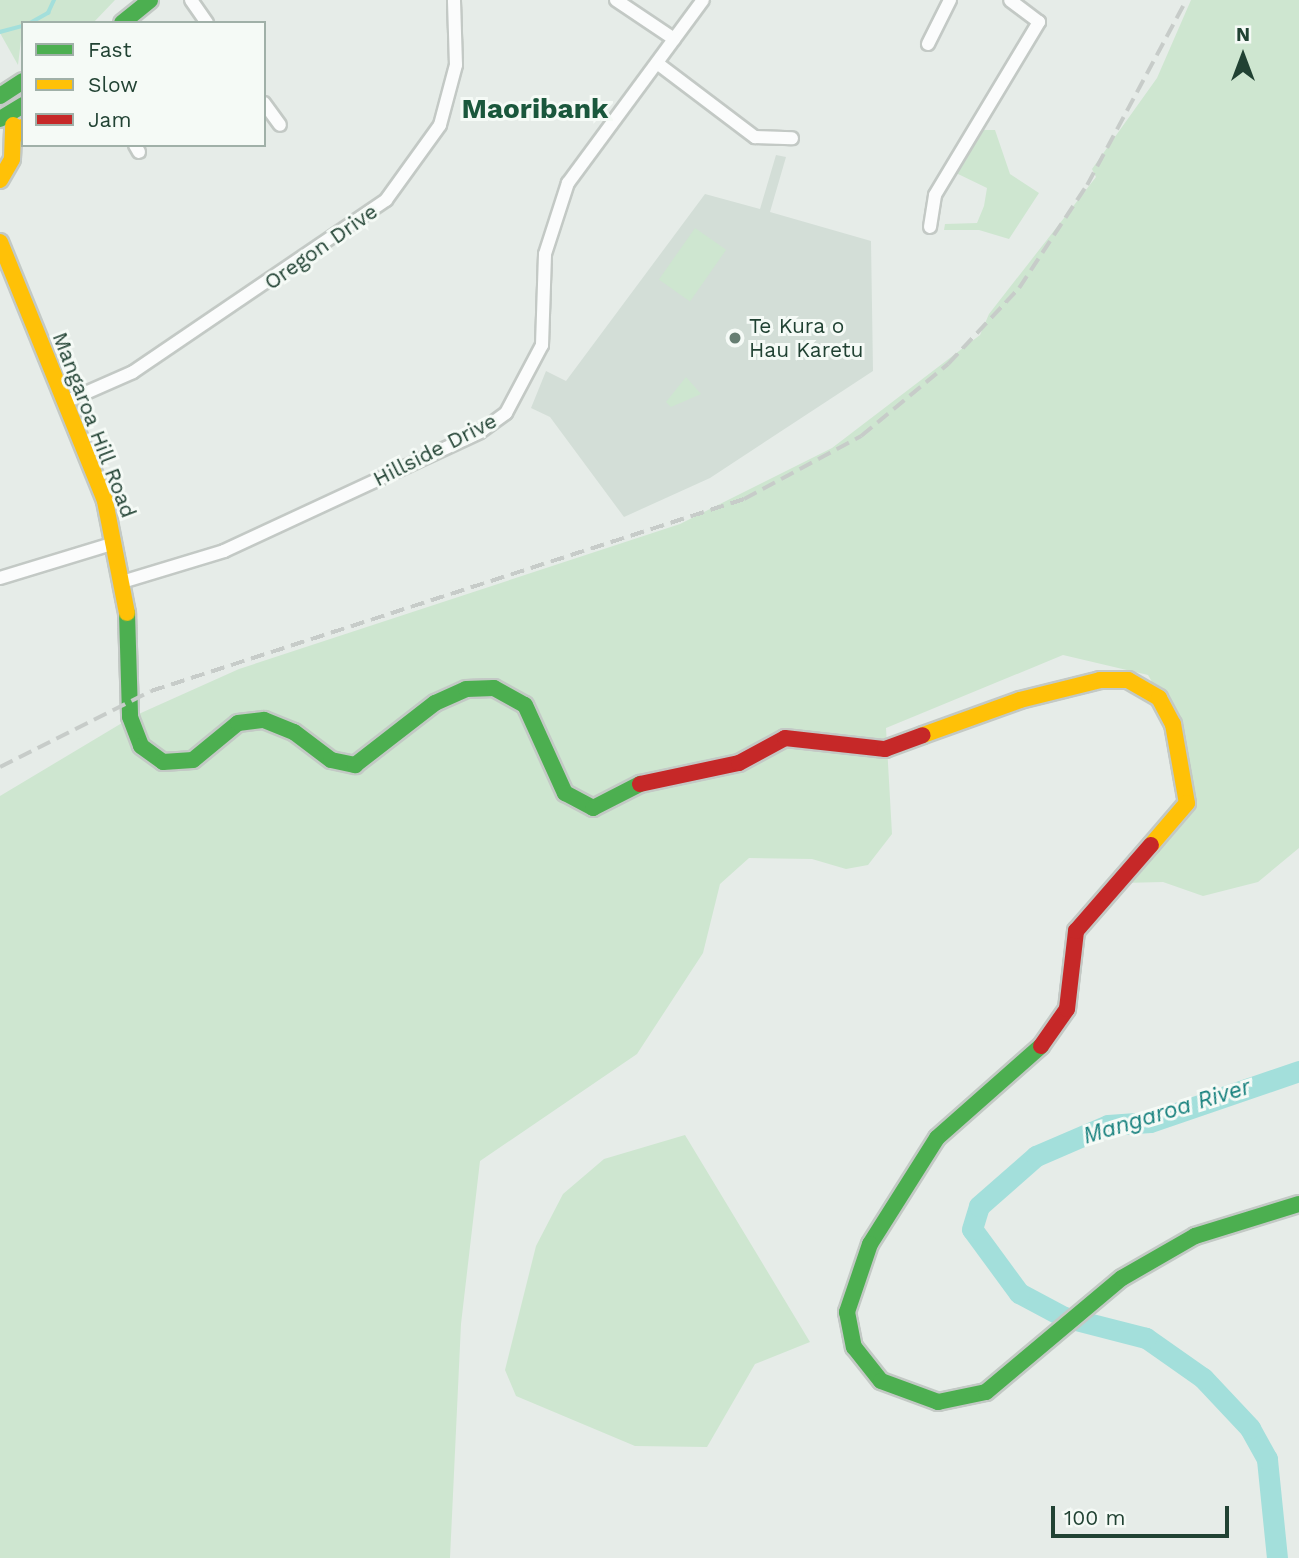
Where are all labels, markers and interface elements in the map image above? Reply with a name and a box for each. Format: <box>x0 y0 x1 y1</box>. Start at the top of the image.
legend <box>21 21 266 147</box>
north arrow <box>1208 21 1278 91</box>
text: N <box>1236 23 1250 46</box>
text: Fast <box>88 37 132 62</box>
text: Slow <box>88 72 138 97</box>
district label: Maoribank <box>462 92 608 126</box>
text: Jam <box>88 107 131 132</box>
street label: Oregon Drive <box>260 199 382 295</box>
place label: Te Kura o Hau Karetu <box>749 313 863 363</box>
street label: Mangaroa Hill Road <box>47 328 141 522</box>
marker: Te Kura o Hau Karetu <box>727 330 743 346</box>
street label: Hillside Drive <box>369 408 501 492</box>
water label: Mangaroa River <box>1080 1073 1254 1151</box>
scale bar <box>1054 1492 1232 1536</box>
text: 100 m <box>1064 1505 1126 1530</box>

